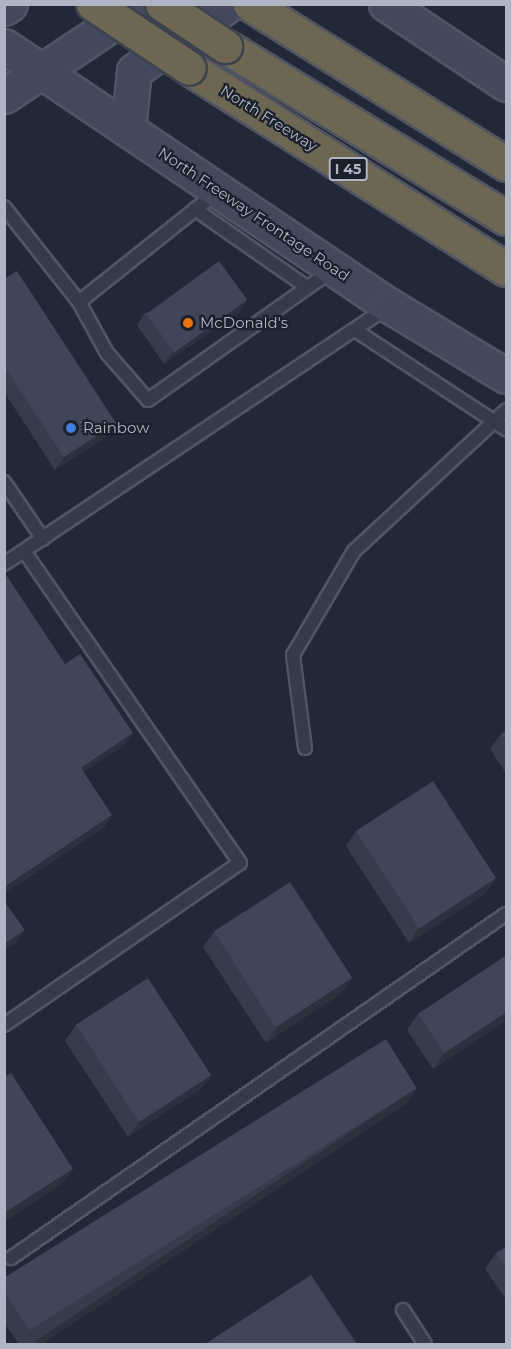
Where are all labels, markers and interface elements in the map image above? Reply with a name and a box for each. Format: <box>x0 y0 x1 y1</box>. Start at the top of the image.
street label: North Freeway <box>217 81 321 155</box>
street label: North Freeway Frontage Road <box>155 143 353 285</box>
road number: I 45 <box>328 158 368 180</box>
place label: McDonald's <box>200 314 288 332</box>
marker: McDonald's <box>181 316 195 330</box>
place label: Rainbow <box>83 419 149 437</box>
marker: Rainbow <box>64 421 78 435</box>

